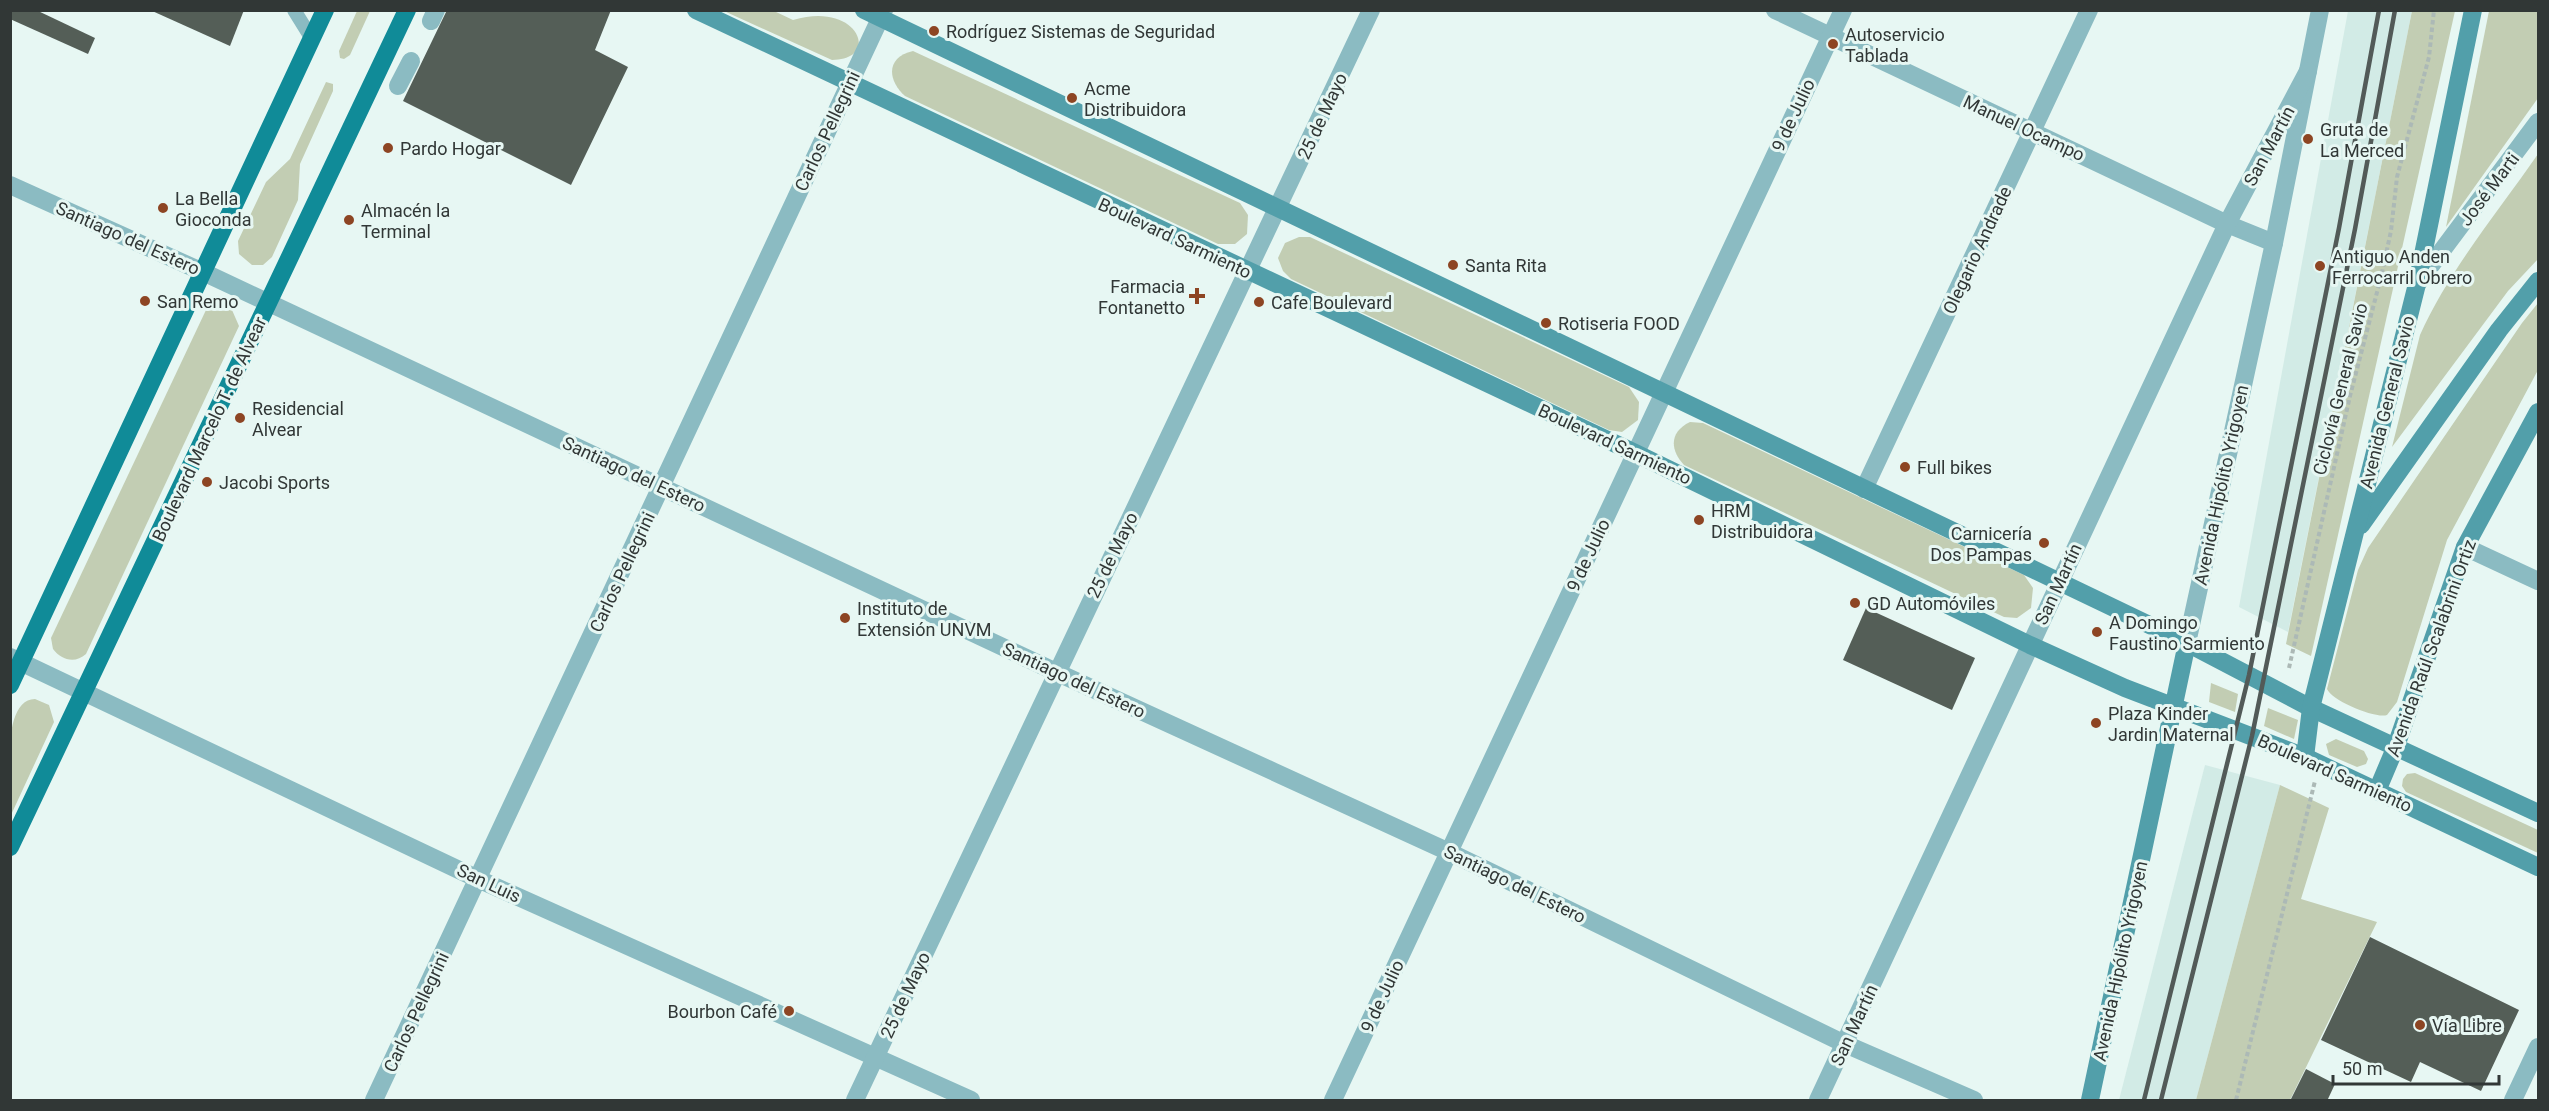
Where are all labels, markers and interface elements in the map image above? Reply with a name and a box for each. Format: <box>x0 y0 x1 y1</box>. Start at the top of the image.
place label: Rodríguez Sistemas de Seguridad <box>946 21 1215 42</box>
marker: Rodríguez Sistemas de Seguridad <box>927 24 941 38</box>
place label: Autoservicio Tablada <box>1845 24 1945 66</box>
marker: Autoservicio Tablada <box>1826 37 1840 51</box>
street label: Carlos Pellegrini <box>790 68 864 194</box>
street label: 25 de Mayo <box>1293 69 1351 163</box>
street label: 9 de Julio <box>1767 75 1819 155</box>
place label: Acme Distribuidora <box>1084 78 1186 120</box>
marker: Acme Distribuidora <box>1065 91 1079 105</box>
street label: Manuel Ocampo <box>1960 91 2088 165</box>
street label: San Martín <box>2239 103 2299 189</box>
place label: Gruta de La Merced <box>2320 119 2404 161</box>
marker: Gruta de La Merced <box>2301 132 2315 146</box>
place label: Pardo Hogar <box>400 138 501 159</box>
marker: Pardo Hogar <box>381 141 395 155</box>
street label: José Marti <box>2455 148 2523 230</box>
street label: Olegario Andrade <box>1938 183 2016 317</box>
place label: La Bella Gioconda <box>175 188 251 230</box>
street label: Boulevard Sarmiento <box>1095 193 1255 283</box>
street label: Santiago del Estero <box>53 197 203 279</box>
place label: Almacén la Terminal <box>361 200 450 242</box>
marker: La Bella Gioconda <box>156 201 170 215</box>
marker: Almacén la Terminal <box>342 213 356 227</box>
place label: Antiguo Anden Ferrocarril Obrero <box>2332 246 2472 288</box>
place label: Santa Rita <box>1465 255 1547 276</box>
marker: Santa Rita <box>1446 258 1460 272</box>
marker: Antiguo Anden Ferrocarril Obrero <box>2313 259 2327 273</box>
place label: Farmacia Fontanetto <box>1098 276 1185 318</box>
marker: Farmacia Fontanetto <box>1190 289 1204 303</box>
place label: San Remo <box>157 291 239 312</box>
place label: Cafe Boulevard <box>1271 292 1392 313</box>
marker: San Remo <box>138 294 152 308</box>
marker: Cafe Boulevard <box>1252 295 1266 309</box>
street label: Ciclovía General Savio <box>2308 301 2372 477</box>
street label: Boulevard Marcelo T. de Alvear <box>148 313 270 545</box>
place label: Rotiseria FOOD <box>1558 313 1680 334</box>
street label: Avenida General Savio <box>2355 313 2419 491</box>
marker: Rotiseria FOOD <box>1539 316 1553 330</box>
street label: Avenida Hipólito Yrigoyen <box>2190 383 2252 587</box>
place label: Residencial Alvear <box>252 398 344 440</box>
street label: Boulevard Sarmiento <box>1535 399 1695 489</box>
marker: Residencial Alvear <box>233 411 247 425</box>
street label: Santiago del Estero <box>559 432 709 516</box>
place label: Full bikes <box>1917 457 1992 478</box>
marker: Full bikes <box>1898 460 1912 474</box>
place label: Jacobi Sports <box>219 472 330 493</box>
marker: Jacobi Sports <box>200 475 214 489</box>
place label: HRM Distribuidora <box>1711 500 1813 542</box>
street label: Carlos Pellegrini <box>585 509 659 635</box>
street label: 25 de Mayo <box>1082 509 1142 601</box>
marker: HRM Distribuidora <box>1692 513 1706 527</box>
street label: 9 de Julio <box>1562 515 1614 595</box>
place label: Carnicería Dos Pampas <box>1930 523 2032 565</box>
marker: Carnicería Dos Pampas <box>2037 536 2051 550</box>
street label: Avenida Raúl Scalabrini Ortiz <box>2382 537 2480 759</box>
street label: San Martín <box>2030 540 2086 628</box>
place label: GD Automóviles <box>1867 593 1995 614</box>
marker: GD Automóviles <box>1848 596 1862 610</box>
place label: Instituto de Extensión UNVM <box>857 598 992 640</box>
marker: Instituto de Extensión UNVM <box>838 611 852 625</box>
place label: A Domingo Faustino Sarmiento <box>2109 612 2265 654</box>
marker: A Domingo Faustino Sarmiento <box>2090 625 2104 639</box>
street label: Santiago del Estero <box>999 638 1149 722</box>
place label: Plaza Kinder Jardin Maternal <box>2108 703 2234 745</box>
marker: Plaza Kinder Jardin Maternal <box>2089 716 2103 730</box>
street label: Boulevard Sarmiento <box>2255 730 2415 816</box>
street label: Santiago del Estero <box>1441 841 1589 927</box>
street label: San Luis <box>454 859 524 907</box>
street label: Avenida Hipólito Yrigoyen <box>2089 859 2151 1063</box>
street label: 25 de Mayo <box>876 948 934 1042</box>
street label: Carlos Pellegrini <box>379 949 453 1075</box>
street label: 9 de Julio <box>1356 956 1408 1036</box>
street label: San Martín <box>1826 981 1882 1069</box>
place label: Bourbon Café <box>668 1001 777 1022</box>
marker: Bourbon Café <box>782 1004 796 1018</box>
place label: Vía Libre <box>2432 1015 2502 1036</box>
marker: Vía Libre <box>2413 1018 2427 1032</box>
scale bar <box>2333 1048 2500 1086</box>
text: 50 m <box>2342 1058 2382 1079</box>

